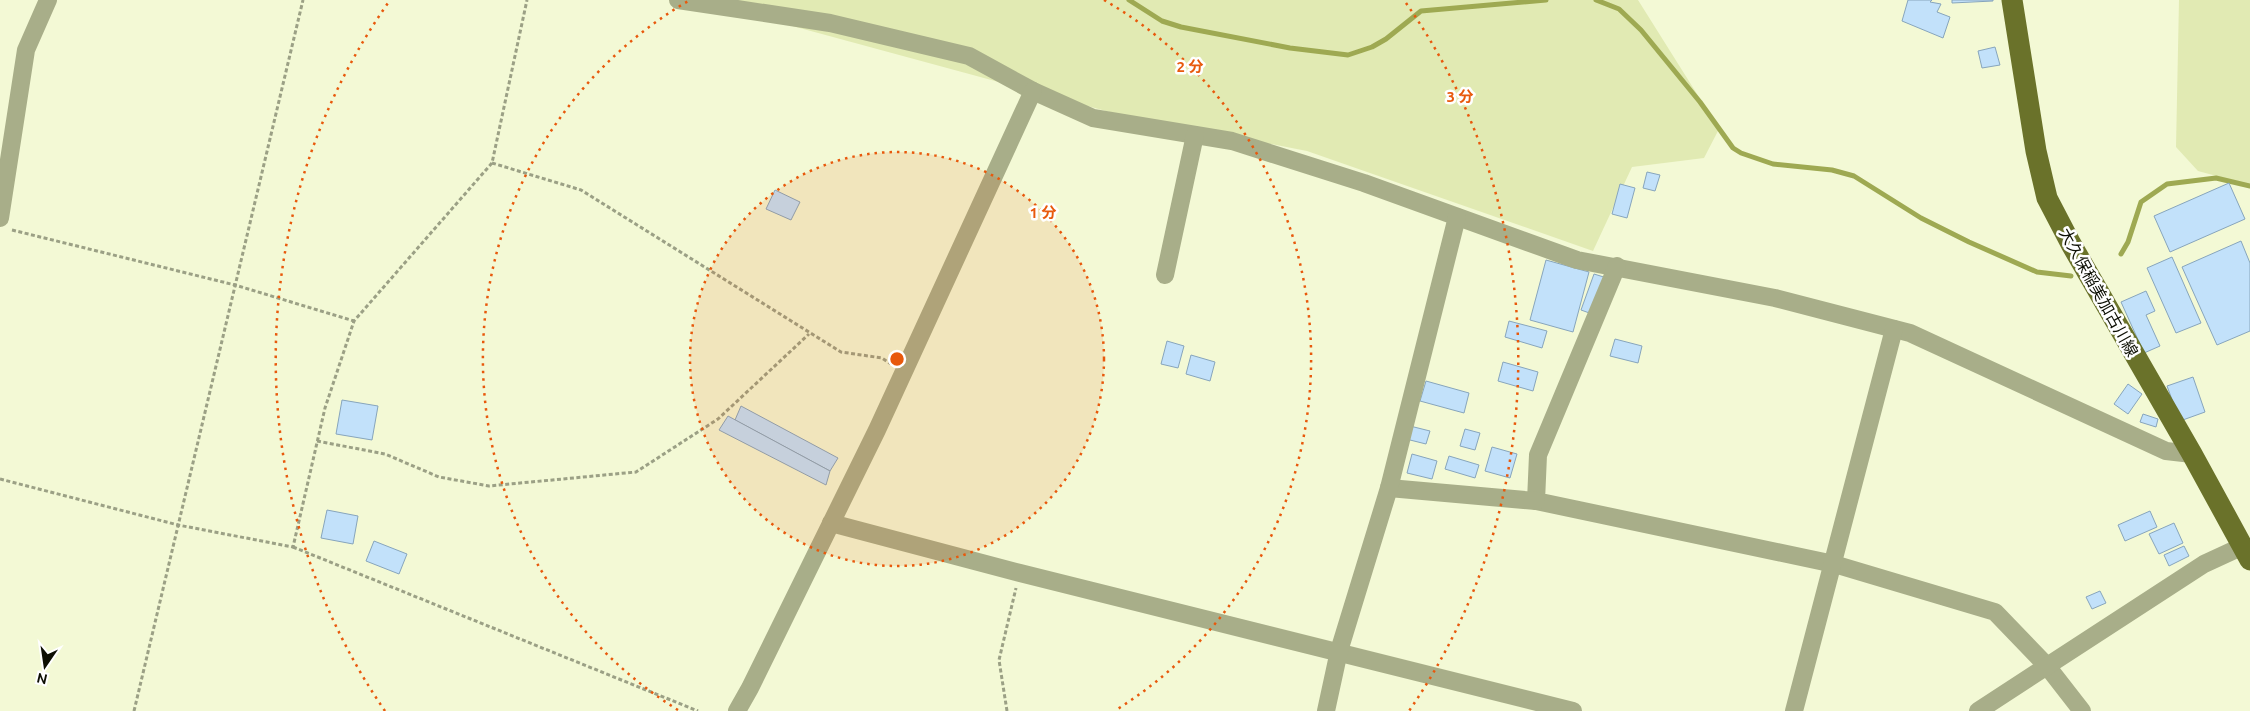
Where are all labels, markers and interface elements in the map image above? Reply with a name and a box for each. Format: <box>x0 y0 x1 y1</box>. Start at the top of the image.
text: 2 分 <box>1176 58 1204 75</box>
text: 3 分 <box>1446 88 1474 105</box>
text: 1 分 <box>1029 204 1057 221</box>
street label: 大久保稲美加古川線 <box>2056 225 2142 359</box>
centre of rings <box>888 350 906 368</box>
north arrow <box>20 641 70 691</box>
text: N <box>35 670 49 688</box>

